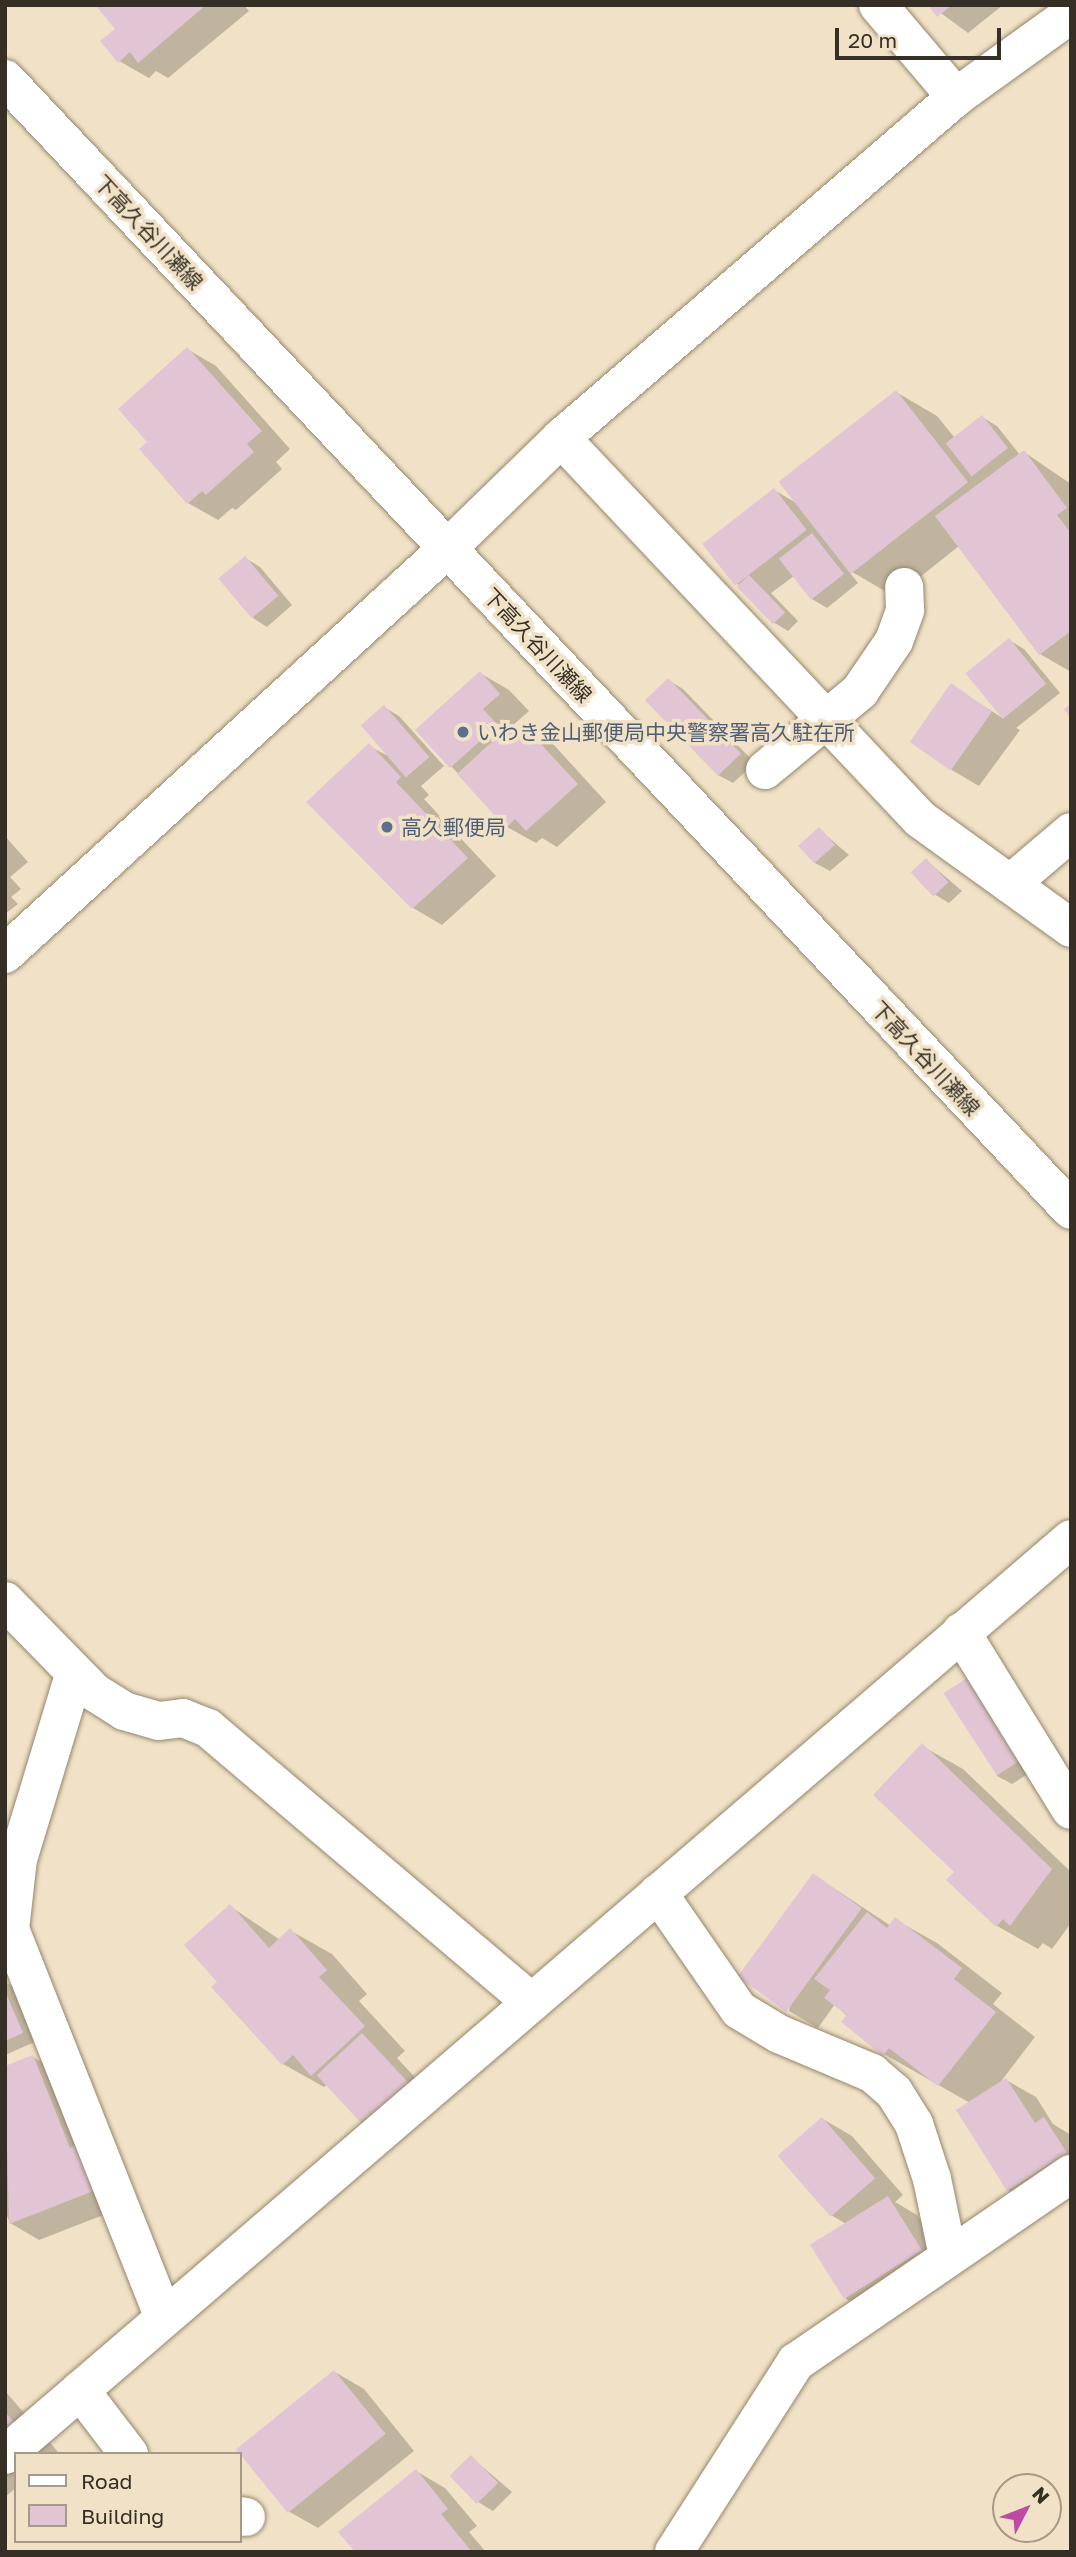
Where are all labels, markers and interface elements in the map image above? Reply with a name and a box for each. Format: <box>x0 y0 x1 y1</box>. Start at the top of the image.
scale bar <box>838 14 1004 58</box>
text: 20 m <box>848 27 897 53</box>
street label: 下高久谷川瀬線 <box>90 170 208 294</box>
street label: 下高久谷川瀬線 <box>479 583 597 707</box>
place label: いわき金山郵便局中央警察署高久駐在所 <box>477 719 855 745</box>
marker: いわき金山郵便局中央警察署高久駐在所 <box>455 724 471 740</box>
place label: 高久郵便局 <box>401 814 506 840</box>
marker: 高久郵便局 <box>379 819 395 835</box>
street label: 下高久谷川瀬線 <box>867 996 985 1120</box>
legend <box>14 2452 242 2543</box>
text: Road <box>81 2468 132 2494</box>
north arrow <box>992 2473 1062 2543</box>
text: N <box>1028 2482 1055 2508</box>
text: Building <box>81 2503 164 2529</box>

